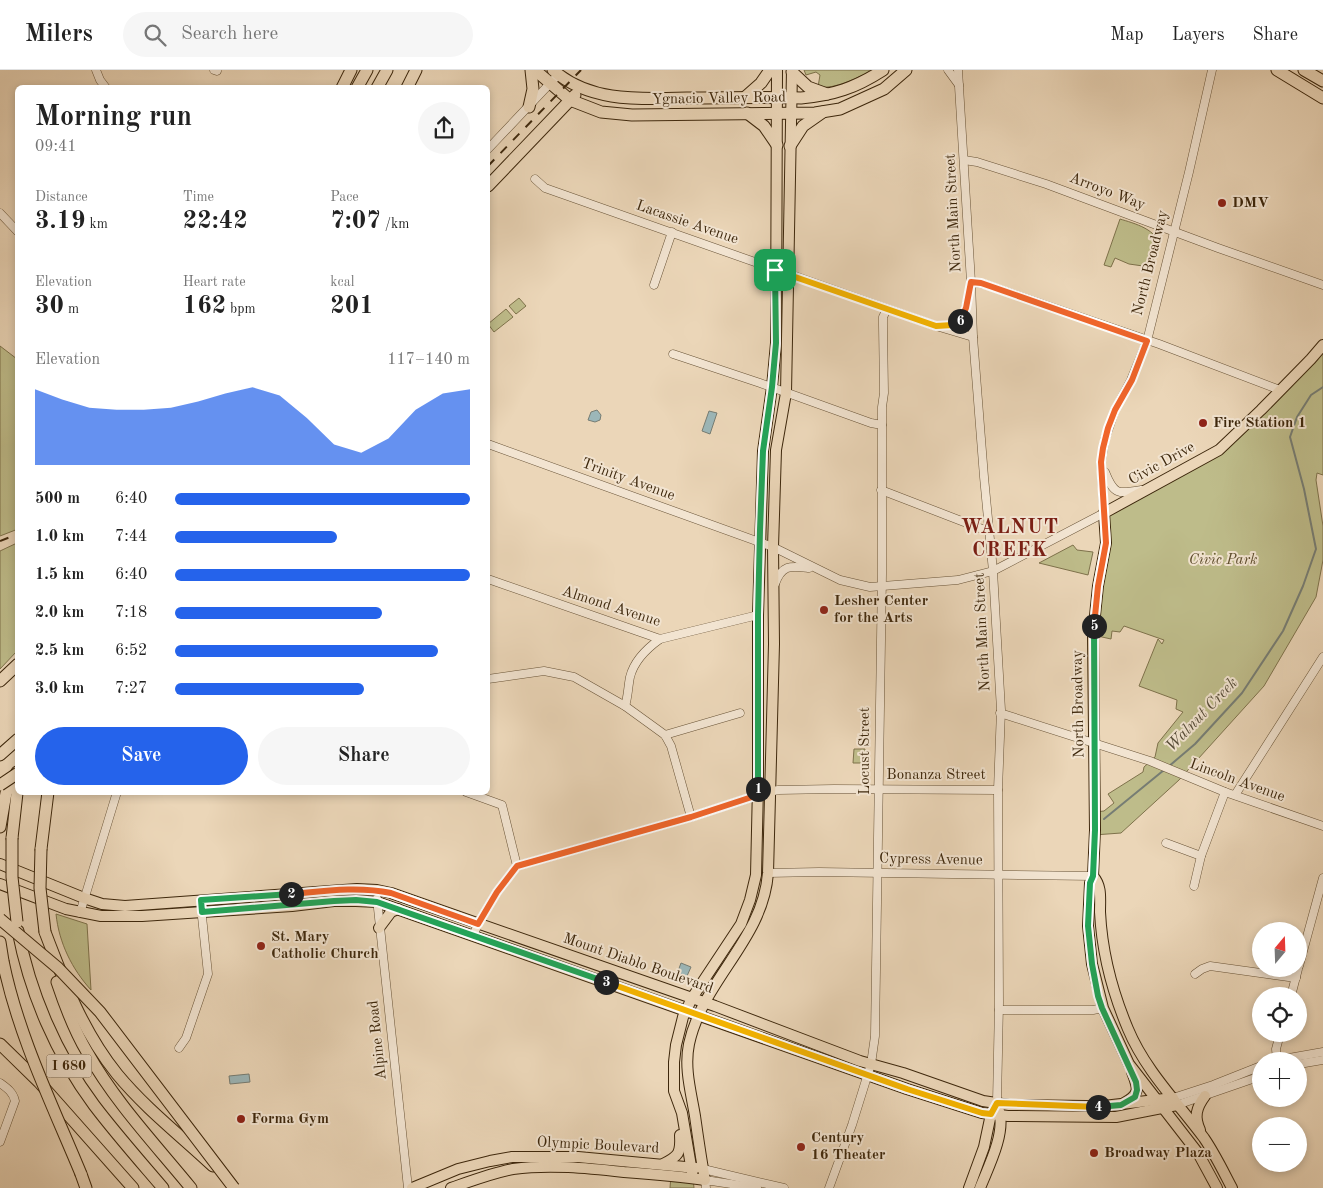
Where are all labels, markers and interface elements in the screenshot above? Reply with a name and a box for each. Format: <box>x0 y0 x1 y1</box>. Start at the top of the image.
search box <box>123 12 473 57</box>
icon: search <box>141 21 169 49</box>
text: Milers <box>25 23 93 47</box>
text: Search here <box>181 25 278 44</box>
text: Map <box>1110 26 1144 44</box>
text: Layers <box>1172 26 1224 44</box>
text: Share <box>1252 26 1298 44</box>
street label: Ygnacio Valley Road <box>652 90 786 108</box>
button: share <box>418 102 470 154</box>
text: Morning run <box>35 104 192 132</box>
text: 09:41 <box>35 139 77 155</box>
street label: North Main Street <box>943 153 965 273</box>
street label: Arroyo Way <box>1067 171 1147 213</box>
text: Distance <box>35 190 88 204</box>
text: Time <box>183 190 214 204</box>
text: Pace <box>330 190 359 204</box>
place label: DMV <box>1232 196 1269 211</box>
marker: DMV <box>1216 197 1228 209</box>
street label: Lacassie Avenue <box>634 198 740 248</box>
text: 3.19 <box>35 209 86 234</box>
text: 22:42 <box>183 209 248 234</box>
text: 7:07 <box>330 209 381 234</box>
street label: North Broadway <box>1131 209 1171 317</box>
text: km <box>86 217 108 231</box>
text: /km <box>381 217 409 231</box>
pin <box>754 249 796 291</box>
icon: arrive <box>761 256 789 284</box>
text: Elevation <box>35 275 92 289</box>
text: Heart rate <box>183 275 246 289</box>
text: kcal <box>330 275 354 289</box>
text: 30 <box>35 294 64 319</box>
text: 162 <box>183 294 226 319</box>
text: 201 <box>330 294 374 319</box>
text: m <box>64 302 79 316</box>
text: bpm <box>226 302 256 316</box>
pin: 6 <box>948 308 972 334</box>
text: 6 <box>956 314 965 328</box>
text: Elevation <box>35 352 100 368</box>
text: 117–140 m <box>387 352 470 368</box>
place label: Fire Station 1 <box>1213 416 1306 431</box>
marker: Fire Station 1 <box>1197 417 1209 429</box>
street label: Civic Drive <box>1126 440 1198 488</box>
street label: Trinity Avenue <box>579 456 677 504</box>
text: 500 m <box>35 491 80 507</box>
text: 6:40 <box>115 491 147 507</box>
district label: WALNUT CREEK <box>961 518 1059 561</box>
text: 1.0 km <box>35 529 84 545</box>
text: 7:44 <box>115 529 147 545</box>
park label: Civic Park <box>1189 553 1257 568</box>
text: 1.5 km <box>35 567 84 583</box>
text: 6:40 <box>115 567 147 583</box>
street label: North Main Street <box>972 572 994 692</box>
street label: Almond Avenue <box>560 584 662 630</box>
place label: Lesher Center for the Arts <box>834 594 929 626</box>
marker: Lesher Center for the Arts <box>818 604 830 616</box>
text: 2.0 km <box>35 605 84 621</box>
text: 7:18 <box>115 605 147 621</box>
pin: 5 <box>1082 614 1106 638</box>
text: 5 <box>1090 619 1099 633</box>
text: 2.5 km <box>35 643 84 659</box>
text: 6:52 <box>115 643 147 659</box>
street label: North Broadway <box>1071 650 1087 758</box>
water label: Walnut Creek <box>1163 675 1241 755</box>
text: 3.0 km <box>35 681 84 697</box>
text: 7:27 <box>115 681 147 697</box>
street label: Locust Street <box>858 707 873 795</box>
button: Save <box>35 727 248 785</box>
button: Share <box>258 727 470 785</box>
street label: Lincoln Avenue <box>1187 757 1287 805</box>
street label: Bonanza Street <box>886 768 986 783</box>
pin: 1 <box>746 776 770 802</box>
text: 1 <box>754 782 763 796</box>
street label: Cypress Avenue <box>879 852 983 868</box>
pin: 2 <box>278 882 304 906</box>
text: 2 <box>287 887 296 901</box>
north arrow <box>1252 922 1308 978</box>
map controls <box>1252 922 1307 1172</box>
place label: St. Mary Catholic Church <box>271 930 379 962</box>
street label: Mount Diablo Boulevard <box>561 931 715 997</box>
marker: St. Mary Catholic Church <box>255 940 267 952</box>
pin: 3 <box>594 970 618 994</box>
text: 3 <box>602 975 611 989</box>
button: locate <box>1252 987 1307 1042</box>
street label: Alpine Road <box>366 999 390 1081</box>
button: + <box>1252 1052 1307 1107</box>
road number: I 680 <box>46 1054 92 1078</box>
pin: 4 <box>1086 1094 1110 1120</box>
text: 4 <box>1094 1100 1103 1114</box>
place label: Forma Gym <box>251 1112 329 1127</box>
marker: Forma Gym <box>235 1113 247 1125</box>
button: − <box>1252 1117 1307 1172</box>
place label: Century 16 Theater <box>811 1131 886 1163</box>
street label: Olympic Boulevard <box>536 1135 660 1157</box>
marker: Century 16 Theater <box>795 1141 807 1153</box>
place label: Broadway Plaza <box>1104 1146 1212 1161</box>
marker: Broadway Plaza <box>1088 1147 1100 1159</box>

